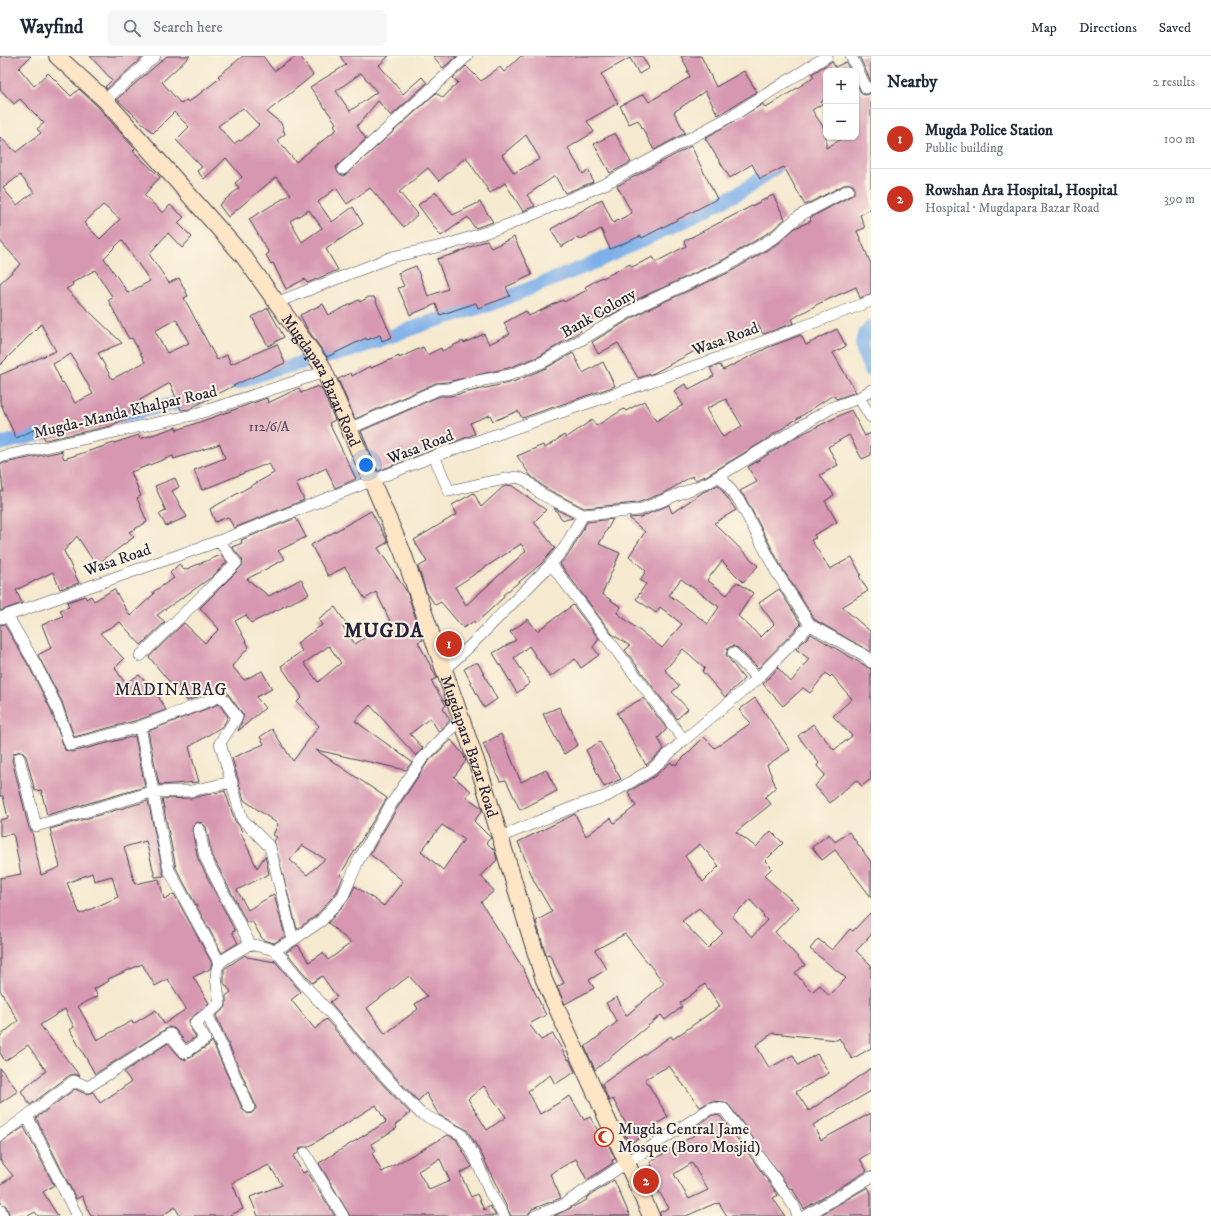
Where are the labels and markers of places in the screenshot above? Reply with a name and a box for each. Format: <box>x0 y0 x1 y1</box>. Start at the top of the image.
pin: 1 <box>436 629 462 659</box>
place label: Mugda Central Jame Mosque (Boro Mosjid) <box>618 1119 760 1157</box>
mosque icon: Mugda Central Jame Mosque (Boro Mosjid) <box>593 1126 615 1148</box>
pin: 2 <box>633 1166 659 1196</box>

